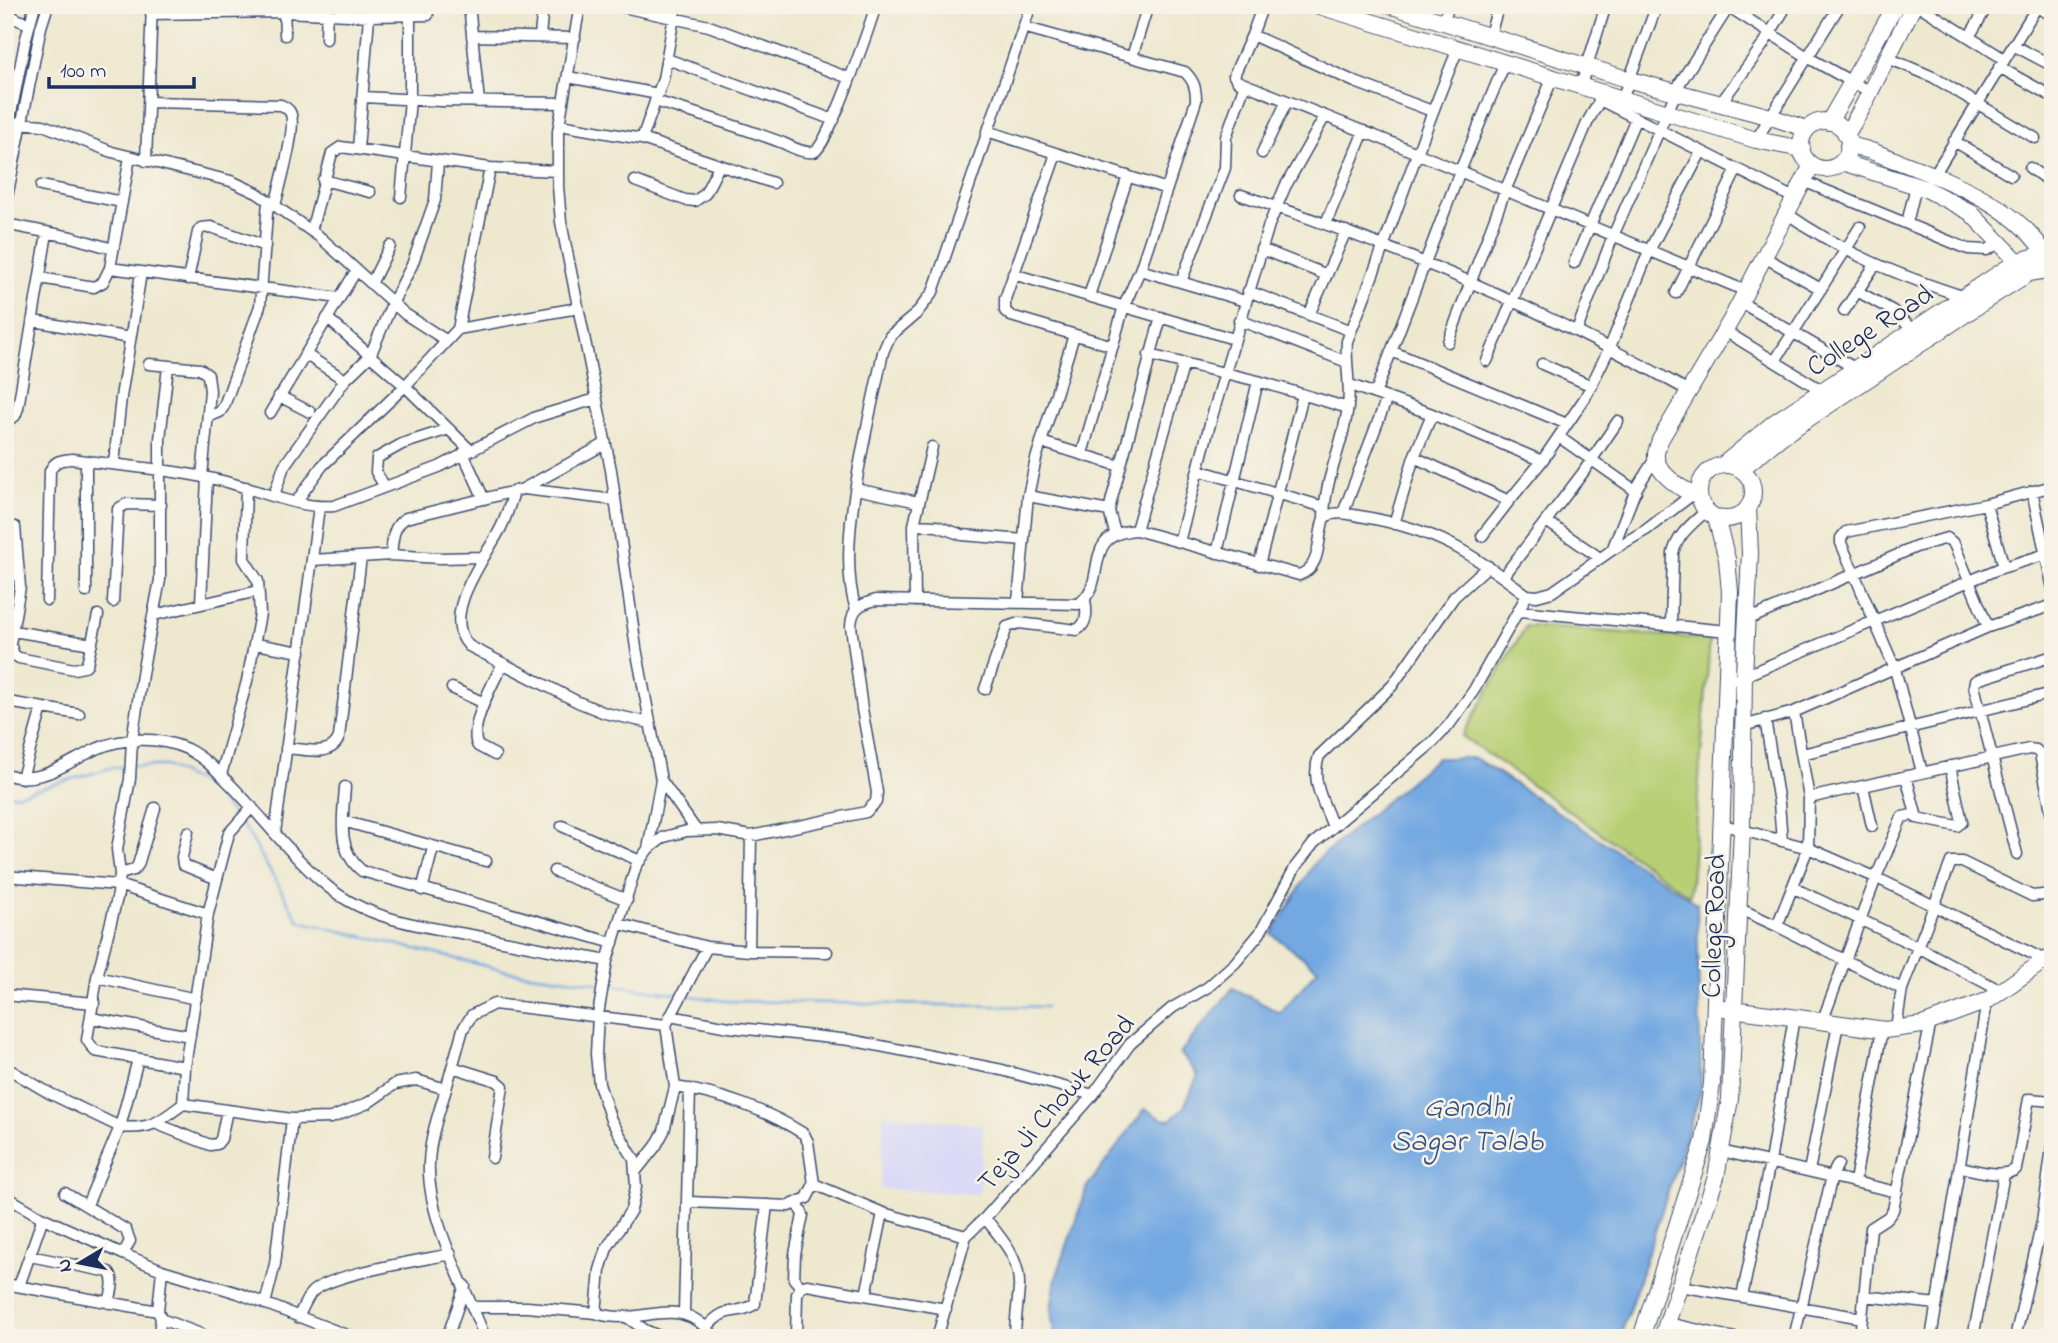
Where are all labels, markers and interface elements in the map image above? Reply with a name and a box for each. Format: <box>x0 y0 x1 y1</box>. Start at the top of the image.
scale bar <box>49 46 194 90</box>
text: 100 m <box>60 57 106 87</box>
street label: College Road <box>1799 275 1943 388</box>
street label: College Road <box>1692 853 1739 999</box>
street label: Teja Ji Chowk Road <box>969 1006 1147 1202</box>
water label: Gandhi Sagar Talab <box>1391 1087 1544 1165</box>
north arrow <box>46 1228 116 1298</box>
text: N <box>51 1257 80 1274</box>

